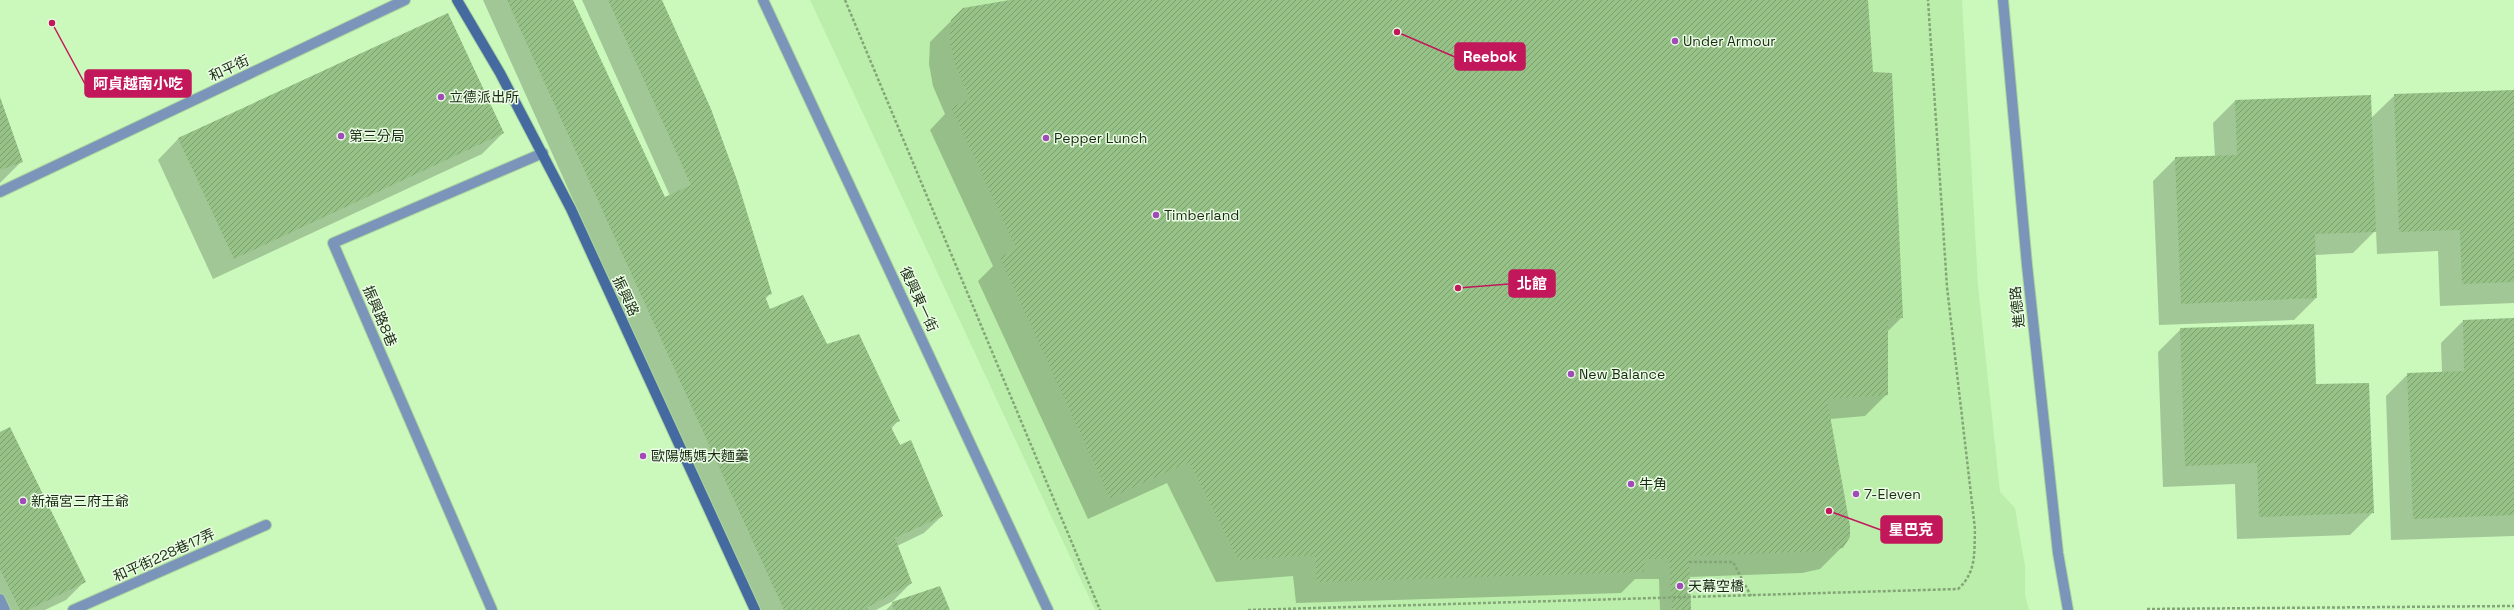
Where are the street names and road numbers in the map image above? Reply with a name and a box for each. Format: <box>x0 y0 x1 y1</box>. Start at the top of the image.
street label: 和平街 <box>206 51 252 85</box>
street label: 復興東一街 <box>896 263 942 335</box>
street label: 振興路 <box>609 273 643 319</box>
street label: 振興路8巷 <box>359 283 401 349</box>
street label: 進德路 <box>2006 285 2028 329</box>
street label: 和平街228巷17弄 <box>110 525 218 585</box>

